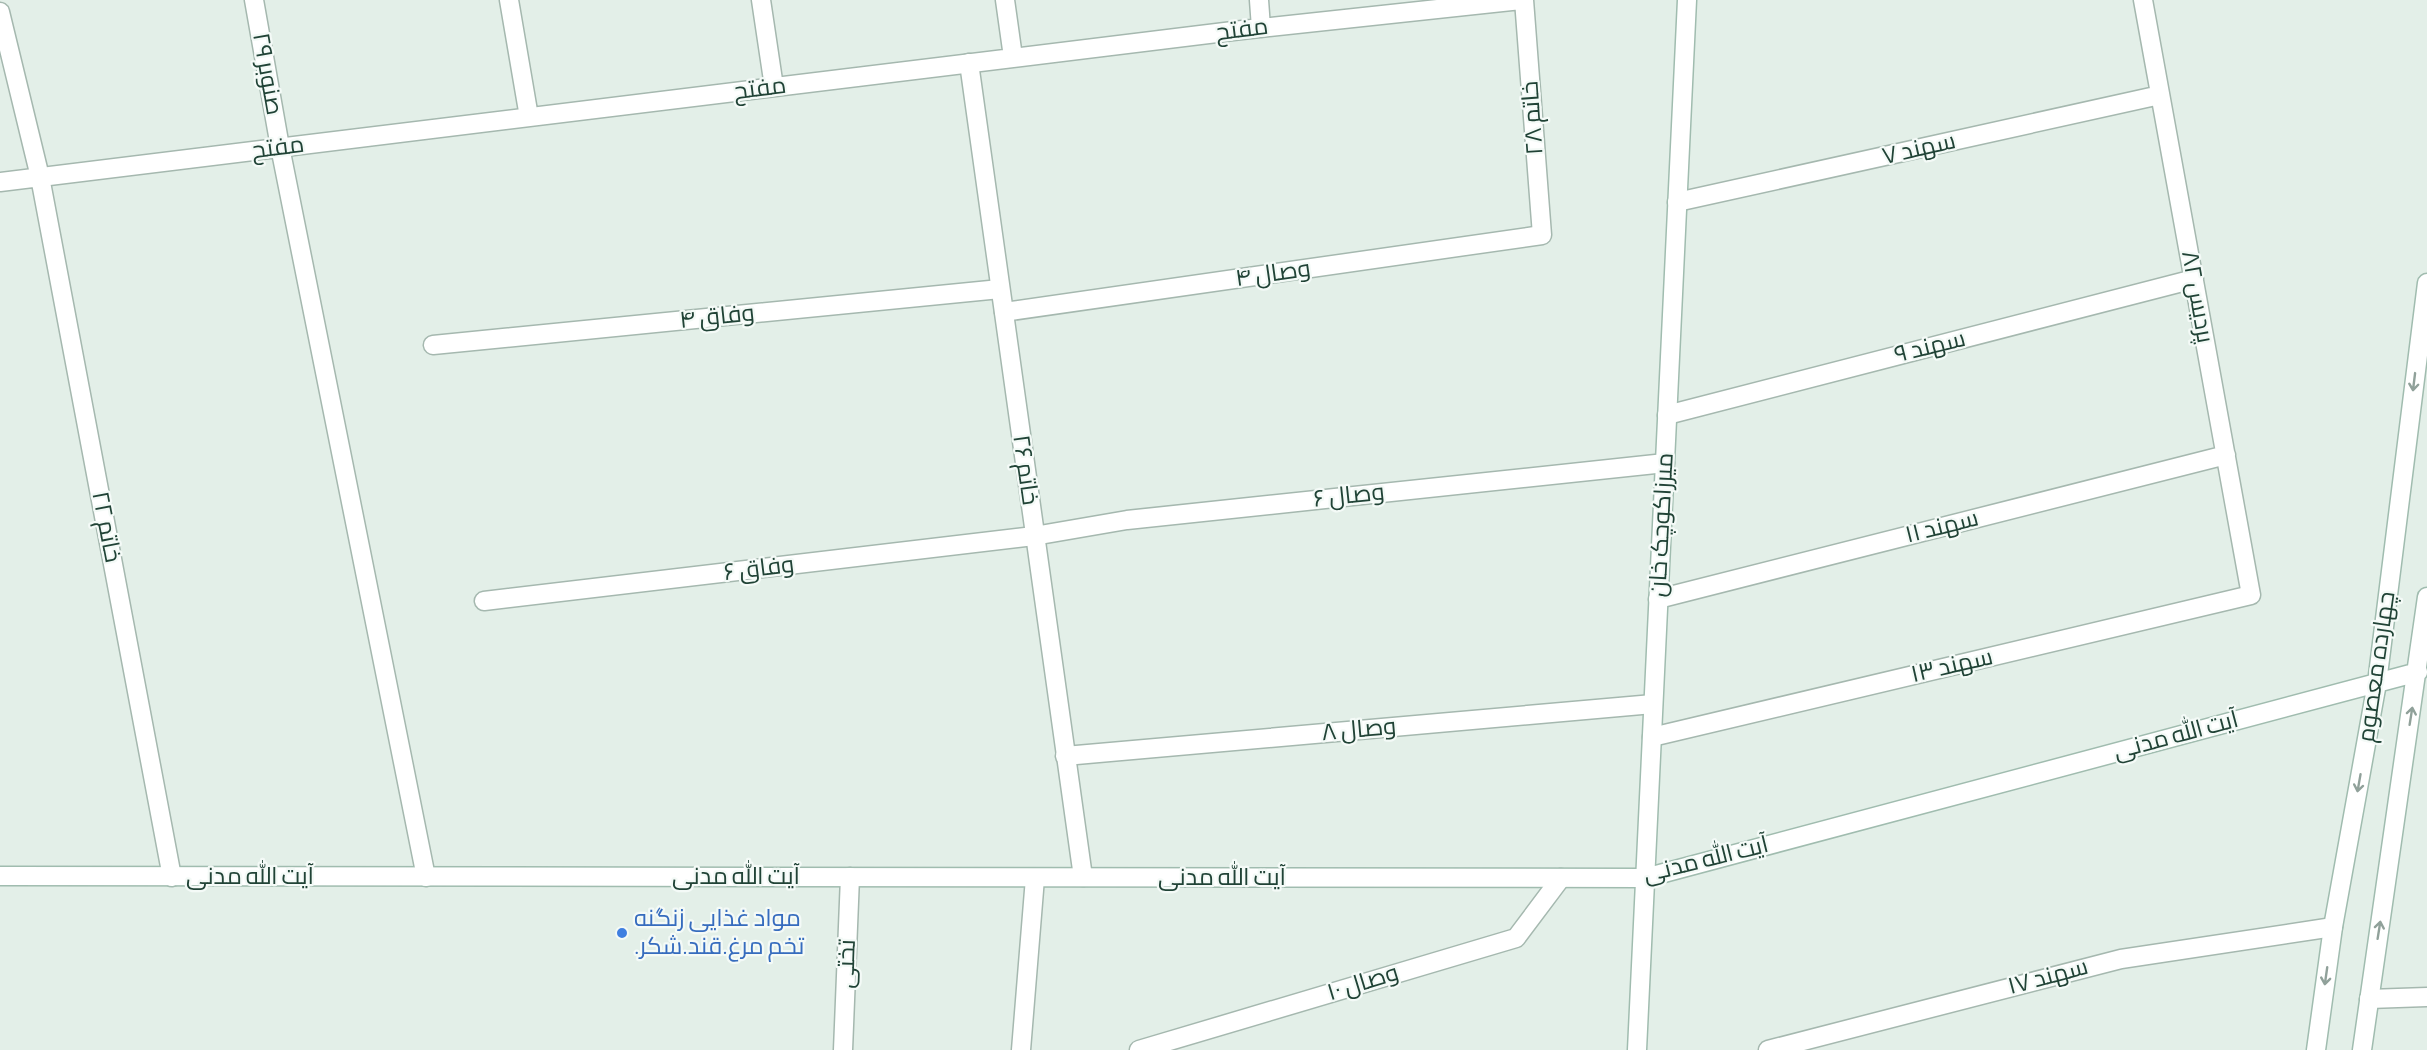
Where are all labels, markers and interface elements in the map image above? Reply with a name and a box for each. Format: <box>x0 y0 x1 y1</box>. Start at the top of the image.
street label: مفتح <box>1214 15 1270 48</box>
street label: صنوبر ۲۹ <box>248 31 286 117</box>
street label: مفتح <box>732 74 788 107</box>
street label: خاتم ۲۸ <box>1518 80 1551 156</box>
street label: سهند ۷ <box>1880 129 1958 170</box>
street label: مفتح <box>250 133 306 166</box>
street label: پردیس ۸۲ <box>2174 249 2217 346</box>
street label: وصال ۴ <box>1234 257 1312 292</box>
street label: وفاق ۴ <box>678 301 756 335</box>
street label: سهند ۹ <box>1892 327 1968 368</box>
one-way arrow <box>2409 372 2420 392</box>
street label: خاتم ۲۶ <box>1005 433 1042 507</box>
street label: میرزاکوچک خان <box>1646 452 1681 598</box>
street label: وصال ۶ <box>1312 480 1386 513</box>
street label: خاتم ۲۲ <box>84 489 125 565</box>
street label: سهند ۱۱ <box>1903 506 1981 549</box>
street label: وفاق ۶ <box>722 553 796 587</box>
street label: چهارده معصوم <box>2355 590 2402 744</box>
street label: سهند ۱۳ <box>1909 645 1995 688</box>
street label: آیت الله مدنی <box>2110 703 2242 765</box>
one-way arrow <box>2405 707 2416 726</box>
street label: وصال ۸ <box>1321 715 1397 746</box>
one-way arrow <box>2353 773 2364 793</box>
street label: آیت الله مدنی <box>1640 828 1772 888</box>
street label: آیت الله مدنی <box>186 860 315 890</box>
street label: آیت الله مدنی <box>672 860 801 890</box>
street label: آیت الله مدنی <box>1158 861 1287 891</box>
place label: مواد غذایی زنگنه .تخم مرغ.قند.شکر <box>634 907 805 962</box>
one-way arrow <box>2374 920 2385 940</box>
marker: مواد غذایی زنگنه .تخم مرغ.قند.شکر <box>615 926 629 940</box>
street label: تختی <box>834 938 861 989</box>
street label: سهند ۱۷ <box>2005 955 2091 1000</box>
street label: وصال ۱۰ <box>1324 961 1402 1006</box>
one-way arrow <box>2321 965 2332 985</box>

